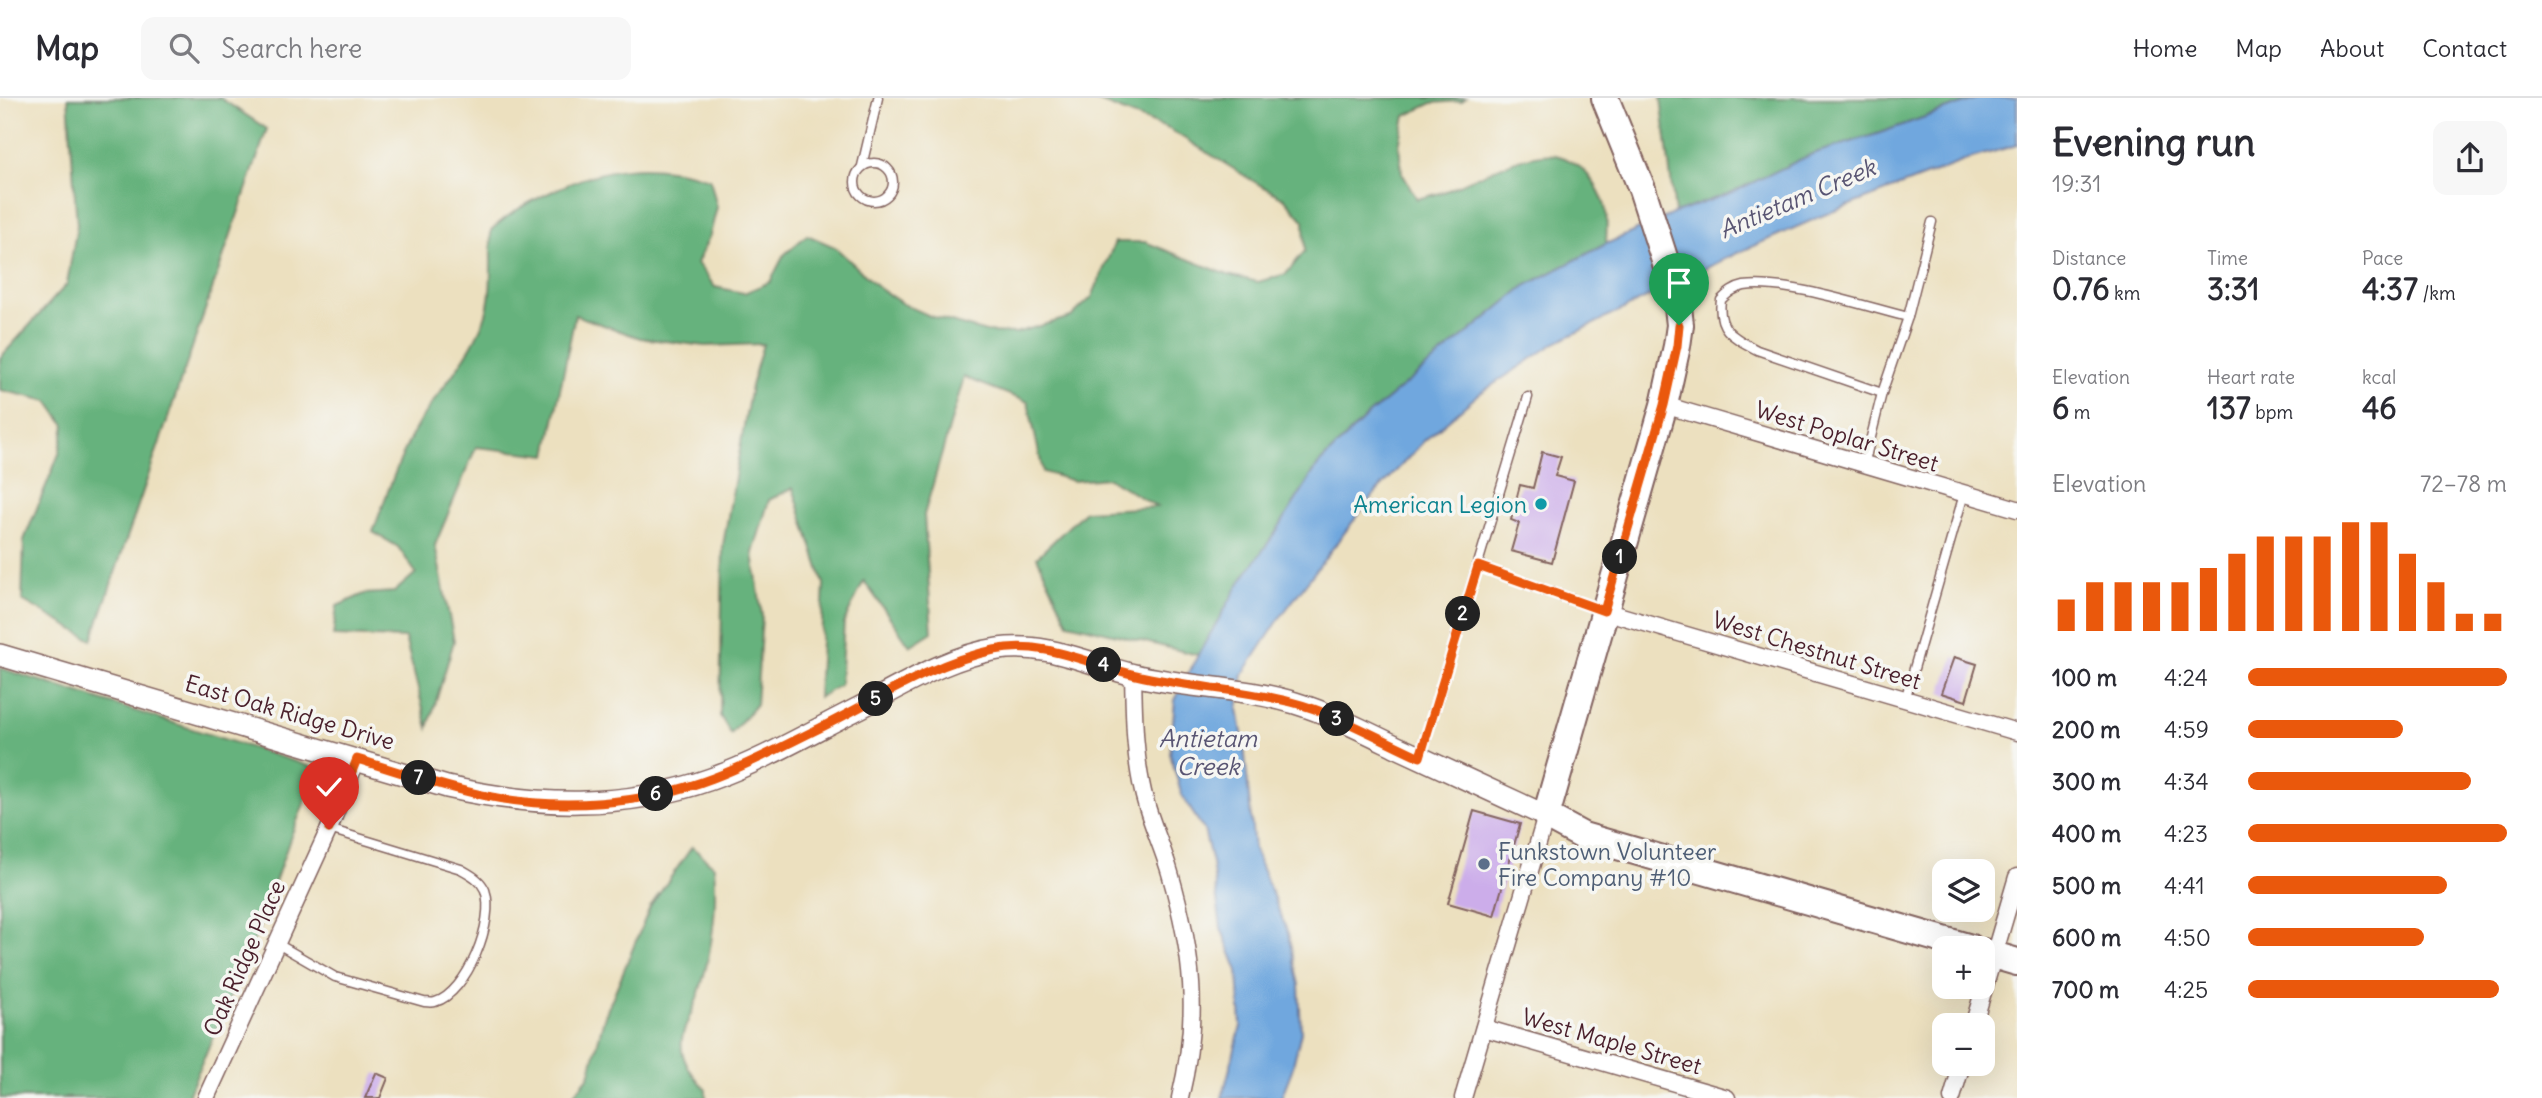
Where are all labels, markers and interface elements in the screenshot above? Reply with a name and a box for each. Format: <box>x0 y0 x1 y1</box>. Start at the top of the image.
search box <box>141 17 631 80</box>
text: Map <box>35 27 99 69</box>
icon: search <box>165 29 203 67</box>
text: Search here <box>221 32 362 65</box>
text: Home <box>2133 33 2197 63</box>
text: Map <box>2235 33 2282 63</box>
text: About <box>2320 33 2384 63</box>
text: Contact <box>2422 33 2507 63</box>
text: Evening run <box>2052 119 2255 166</box>
button: share <box>2433 121 2507 195</box>
water label: Antietam Creek <box>1714 151 1881 244</box>
text: 19:31 <box>2052 169 2102 198</box>
text: Distance <box>2052 246 2126 270</box>
text: Time <box>2207 246 2248 270</box>
text: Pace <box>2362 246 2403 270</box>
pin <box>1649 253 1709 325</box>
icon: arrive <box>1660 264 1698 302</box>
text: 0.76 <box>2052 270 2110 308</box>
text: 3:31 <box>2207 270 2259 308</box>
text: 4:37 <box>2362 270 2418 308</box>
text: km <box>2110 281 2140 305</box>
text: /km <box>2418 281 2456 305</box>
text: Elevation <box>2052 365 2130 389</box>
text: Heart rate <box>2207 365 2295 389</box>
text: kcal <box>2362 365 2396 389</box>
text: 6 <box>2052 389 2069 427</box>
text: 137 <box>2207 389 2251 427</box>
text: 46 <box>2362 389 2397 427</box>
street label: West Poplar Street <box>1752 394 1942 478</box>
text: m <box>2069 400 2091 424</box>
text: bpm <box>2251 400 2293 424</box>
text: Elevation <box>2052 469 2146 498</box>
text: 72–78 m <box>2420 469 2507 498</box>
place label: American Legion <box>1353 490 1527 519</box>
marker: American Legion <box>1533 496 1549 512</box>
pin: 1 <box>1602 540 1638 574</box>
text: 1 <box>1616 544 1623 568</box>
pin: 2 <box>1446 596 1480 632</box>
text: 2 <box>1457 601 1468 625</box>
street label: West Chestnut Street <box>1709 604 1925 696</box>
pin: 4 <box>1086 648 1122 682</box>
text: 4 <box>1098 652 1109 676</box>
text: 100 m <box>2052 663 2117 692</box>
text: 4:24 <box>2164 663 2208 692</box>
street label: East Oak Ridge Drive <box>182 668 398 756</box>
pin: 5 <box>858 682 894 716</box>
text: 5 <box>870 686 881 710</box>
pin: 3 <box>1320 702 1354 736</box>
text: 3 <box>1331 706 1342 730</box>
text: 200 m <box>2052 715 2121 744</box>
text: 4:59 <box>2164 715 2209 744</box>
water label: Antietam Creek <box>1159 723 1258 781</box>
pin <box>299 757 359 829</box>
pin: 7 <box>402 760 436 796</box>
text: 7 <box>414 765 423 789</box>
text: 300 m <box>2052 767 2121 796</box>
text: 4:34 <box>2164 767 2209 796</box>
icon: check <box>310 768 348 806</box>
pin: 6 <box>638 776 674 812</box>
text: 6 <box>650 781 661 805</box>
text: 400 m <box>2052 819 2121 848</box>
text: 4:23 <box>2164 819 2208 848</box>
place label: Funkstown Volunteer Fire Company #10 <box>1498 837 1717 892</box>
marker: Funkstown Volunteer Fire Company #10 <box>1476 856 1492 872</box>
map controls <box>1932 859 1995 1076</box>
button: layers <box>1932 859 1995 922</box>
text: 500 m <box>2052 871 2121 900</box>
text: 4:41 <box>2164 871 2205 900</box>
street label: Oak Ridge Place <box>197 875 291 1041</box>
text: 600 m <box>2052 923 2121 952</box>
text: 4:50 <box>2164 923 2211 952</box>
button: + <box>1932 936 1995 999</box>
text: 700 m <box>2052 975 2119 1004</box>
text: 4:25 <box>2164 975 2208 1004</box>
street label: West Maple Street <box>1519 1002 1705 1081</box>
button: − <box>1932 1013 1995 1076</box>

